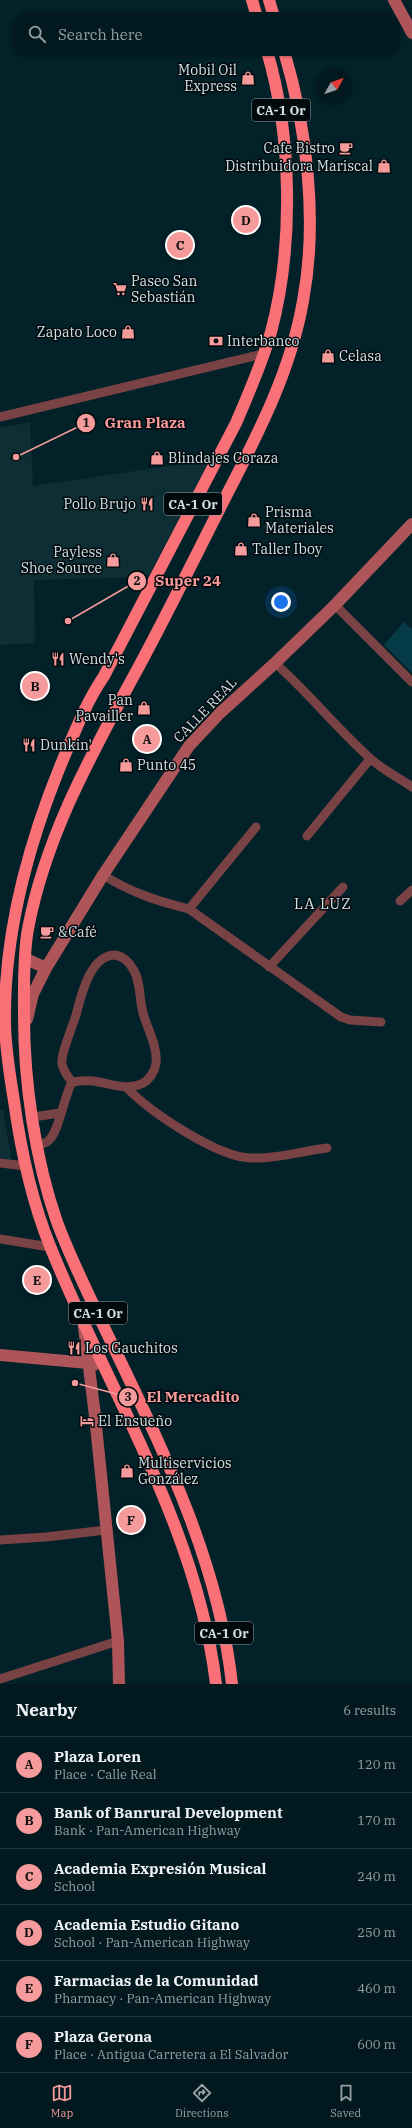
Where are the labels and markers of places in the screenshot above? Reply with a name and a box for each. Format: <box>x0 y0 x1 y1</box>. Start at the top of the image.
place label: Mobil Oil Express <box>178 61 237 95</box>
shop icon: Mobil Oil Express <box>240 70 256 86</box>
place label: Cafe Bistro <box>263 139 335 157</box>
cafe icon: Cafe Bistro <box>338 140 354 156</box>
place label: Distribuidora Mariscal <box>225 157 373 175</box>
shop icon: Distribuidora Mariscal <box>376 158 392 174</box>
pin: D <box>233 205 259 235</box>
pin: C <box>167 230 193 260</box>
place label: Paseo San Sebastián <box>131 272 198 306</box>
supermarket icon: Paseo San Sebastián <box>112 281 128 297</box>
place label: Zapato Loco <box>37 323 117 341</box>
shop icon: Zapato Loco <box>120 324 136 340</box>
place label: Interbanco <box>227 332 300 350</box>
bank icon: Interbanco <box>208 333 224 349</box>
place label: Celasa <box>339 347 382 365</box>
shop icon: Celasa <box>320 348 336 364</box>
callout: Gran Plaza <box>76 409 193 436</box>
place label: Blindajes Coraza <box>168 449 279 467</box>
shop icon: Blindajes Coraza <box>149 450 165 466</box>
place label: Pollo Brujo <box>63 495 136 513</box>
restaurant icon: Pollo Brujo <box>139 496 155 512</box>
place label: Prisma Materiales <box>265 503 334 537</box>
shop icon: Prisma Materiales <box>246 512 262 528</box>
place label: Taller Iboy <box>252 540 323 558</box>
shop icon: Taller Iboy <box>233 541 249 557</box>
place label: Payless Shoe Source <box>21 543 102 577</box>
shop icon: Payless Shoe Source <box>105 552 121 568</box>
callout: Super 24 <box>127 568 229 595</box>
place label: Wendy's <box>69 650 125 668</box>
restaurant icon: Wendy's <box>50 651 66 667</box>
pin: B <box>22 671 48 701</box>
place label: Pan Pavailler <box>76 691 134 725</box>
shop icon: Pan Pavailler <box>136 700 152 716</box>
pin: A <box>134 724 160 754</box>
place label: Dunkin' <box>40 736 92 754</box>
restaurant icon: Dunkin' <box>21 737 37 753</box>
place label: Punto 45 <box>137 756 196 774</box>
shop icon: Punto 45 <box>118 757 134 773</box>
place label: &Café <box>58 923 97 941</box>
cafe icon: &Café <box>39 924 55 940</box>
pin: E <box>24 1265 50 1295</box>
place label: Los Gauchitos <box>85 1339 178 1357</box>
restaurant icon: Los Gauchitos <box>66 1340 82 1356</box>
callout: El Mercadito <box>118 1384 247 1411</box>
place label: El Ensueño <box>98 1412 172 1430</box>
hotel icon: El Ensueño <box>79 1413 95 1429</box>
place label: Multiservicios González <box>138 1454 232 1488</box>
shop icon: Multiservicios González <box>119 1463 135 1479</box>
pin: F <box>118 1505 144 1535</box>

